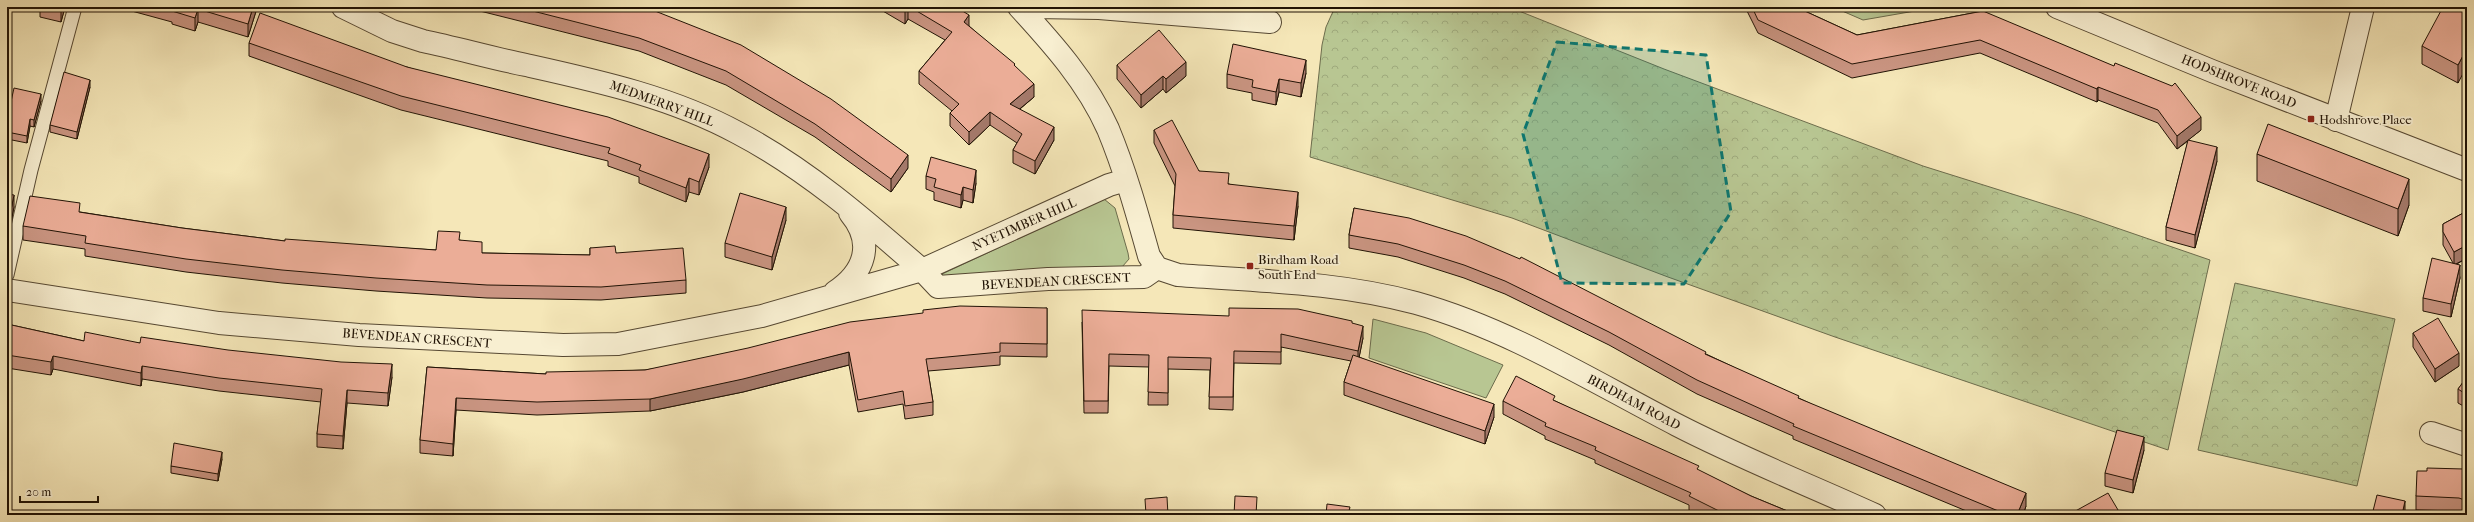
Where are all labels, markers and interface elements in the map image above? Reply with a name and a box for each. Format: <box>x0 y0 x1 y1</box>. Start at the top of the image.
street label: HODSHROVE ROAD <box>2179 51 2299 111</box>
street label: MEDMERRY HILL <box>608 77 716 129</box>
place label: Hodshrove Place <box>2319 112 2412 127</box>
marker: Hodshrove Place <box>2306 114 2316 124</box>
street label: NYETIMBER HILL <box>970 194 1078 254</box>
place label: Birdham Road South End <box>1258 252 1340 282</box>
marker: Birdham Road South End <box>1245 261 1255 271</box>
street label: BEVENDEAN CRESCENT <box>981 270 1131 292</box>
street label: BEVENDEAN CRESCENT <box>342 325 492 351</box>
street label: BIRDHAM ROAD <box>1585 371 1683 433</box>
scale bar <box>20 478 98 504</box>
text: 20 m <box>26 485 51 499</box>

